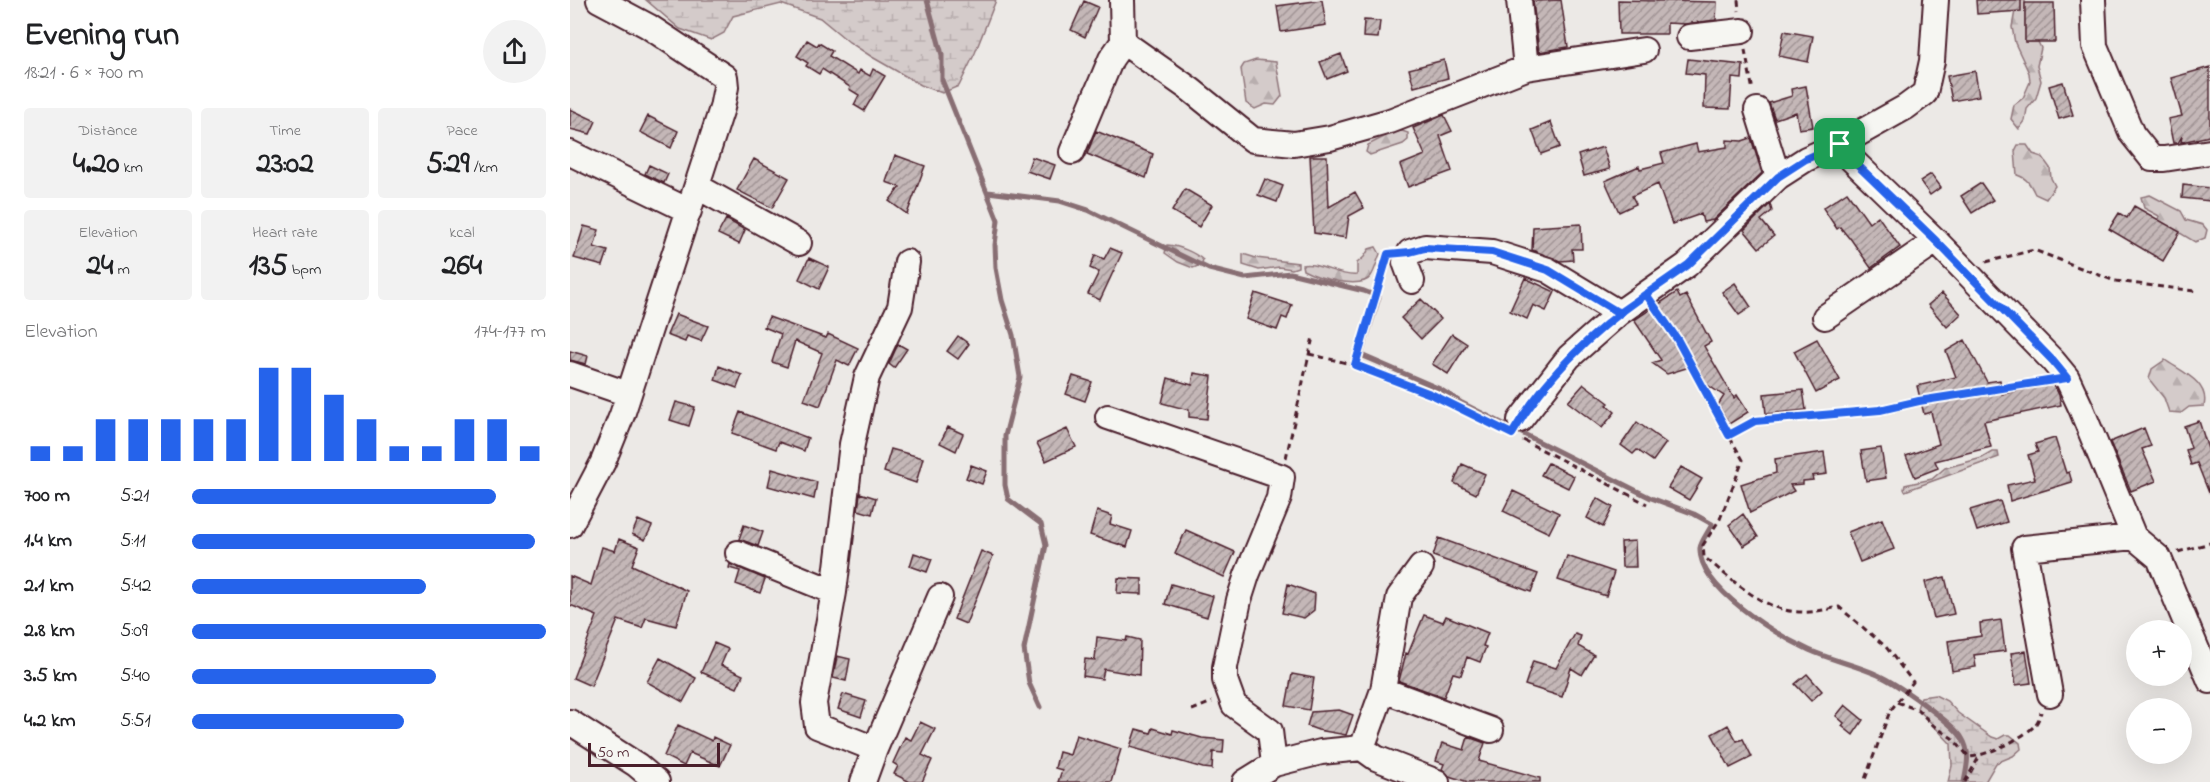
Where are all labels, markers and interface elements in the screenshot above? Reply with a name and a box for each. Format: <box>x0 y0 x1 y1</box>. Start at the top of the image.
text: Evening run <box>24 12 179 60</box>
button: share <box>483 20 546 83</box>
text: 18:21 · 6 × 700 m <box>24 59 143 88</box>
pin <box>1814 118 1865 169</box>
text: Distance <box>79 119 137 143</box>
text: Time <box>269 119 301 143</box>
text: Pace <box>446 119 478 143</box>
icon: arrive <box>1823 127 1856 160</box>
text: 4.20 <box>73 143 119 187</box>
text: 23:02 <box>256 143 314 187</box>
text: 5:29 <box>426 143 470 187</box>
text: km <box>119 156 143 180</box>
text: /km <box>470 156 498 180</box>
text: Elevation <box>79 221 137 245</box>
text: Heart rate <box>252 221 318 245</box>
text: kcal <box>449 221 475 245</box>
text: 24 <box>86 245 113 289</box>
text: 135 <box>249 245 288 289</box>
text: 264 <box>442 245 482 289</box>
text: m <box>113 258 130 282</box>
text: bpm <box>288 258 321 282</box>
text: Elevation <box>24 318 98 347</box>
text: 174–177 m <box>474 318 546 347</box>
text: 700 m <box>24 482 70 511</box>
text: 5:21 <box>120 482 149 511</box>
text: 1.4 km <box>24 527 72 556</box>
text: 5:11 <box>120 527 146 556</box>
text: 2.1 km <box>24 572 74 601</box>
text: 5:42 <box>120 572 151 601</box>
text: 2.8 km <box>24 617 75 646</box>
text: 5:09 <box>120 617 148 646</box>
map controls <box>2126 620 2192 764</box>
button: + <box>2126 620 2192 686</box>
text: 3.5 km <box>24 662 77 691</box>
text: 5:40 <box>120 662 150 691</box>
button: − <box>2126 698 2192 764</box>
text: 4.2 km <box>24 707 76 736</box>
text: 5:51 <box>120 707 151 736</box>
scale bar <box>588 740 720 768</box>
text: 50 m <box>597 741 629 765</box>

